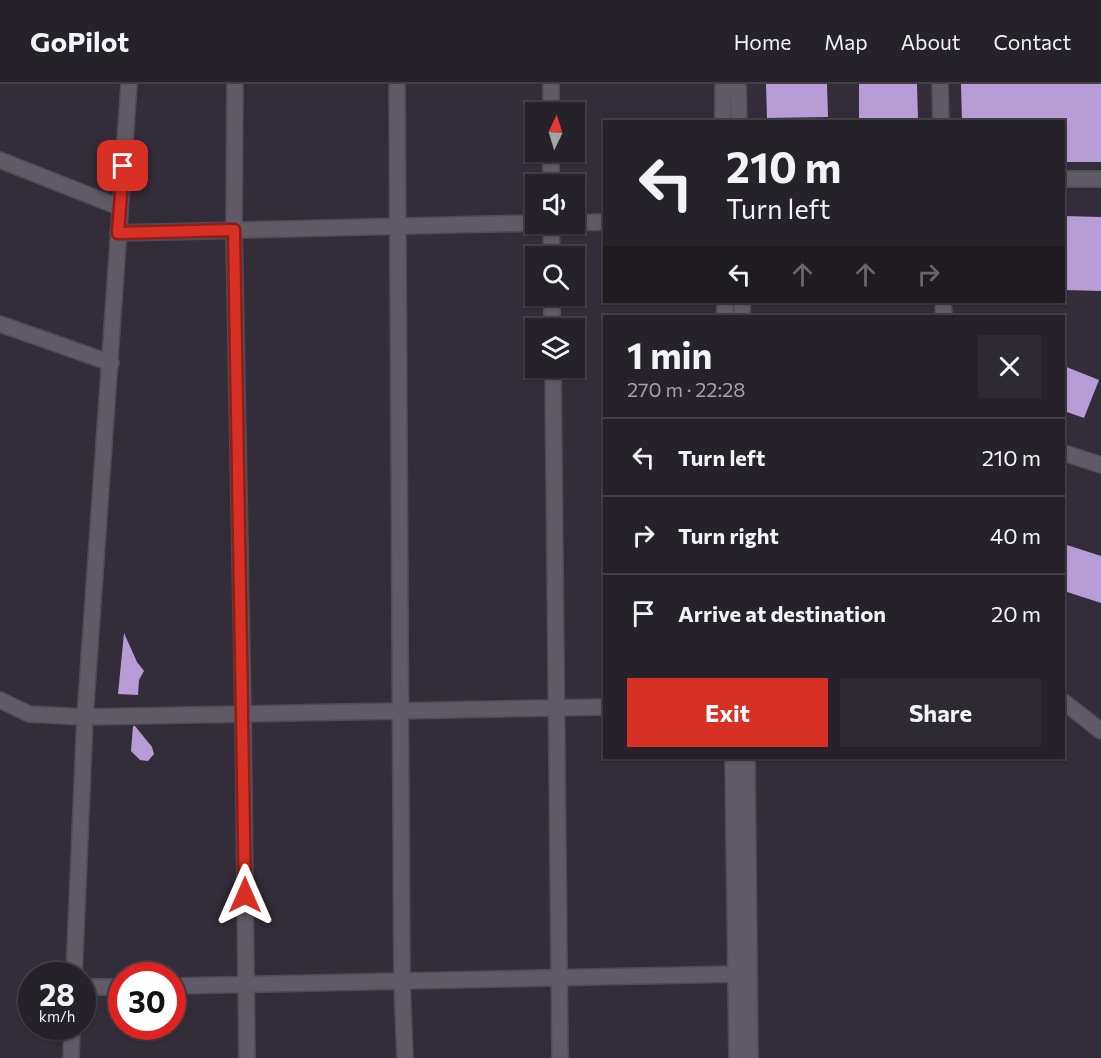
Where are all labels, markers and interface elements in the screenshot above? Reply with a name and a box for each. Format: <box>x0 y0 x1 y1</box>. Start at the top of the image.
text: GoPilot <box>30 24 129 58</box>
text: Home <box>734 29 791 54</box>
text: Map <box>824 29 868 54</box>
text: About <box>901 29 960 54</box>
text: Contact <box>993 29 1071 54</box>
north arrow <box>525 102 585 162</box>
map controls <box>525 102 585 378</box>
pin <box>97 140 148 191</box>
text: 210 m <box>726 140 841 192</box>
icon: left <box>627 144 705 222</box>
icon: arrive <box>106 149 139 182</box>
button: sound <box>525 174 585 234</box>
text: Turn left <box>726 192 830 225</box>
button: search <box>525 246 585 306</box>
icon: left <box>723 258 756 291</box>
icon: ahead <box>786 258 819 291</box>
icon: ahead <box>849 258 882 291</box>
icon: right <box>912 258 945 291</box>
button: layers <box>525 318 585 378</box>
text: 1 min <box>627 332 712 376</box>
button: close <box>978 335 1041 398</box>
text: 270 m · 22:28 <box>627 377 745 401</box>
icon: left <box>627 441 660 474</box>
text: Turn left <box>678 444 765 471</box>
text: 210 m <box>982 444 1041 471</box>
icon: right <box>627 519 660 552</box>
text: Turn right <box>678 522 779 549</box>
text: 40 m <box>990 522 1041 549</box>
icon: arrive <box>627 597 660 630</box>
text: Arrive at destination <box>678 600 886 627</box>
text: 20 m <box>991 600 1041 627</box>
button: Exit <box>627 678 828 747</box>
button: Share <box>840 678 1041 747</box>
position arrow <box>213 863 277 927</box>
speed limit sign: 30 <box>108 962 186 1040</box>
text: 28 <box>39 975 75 1012</box>
text: km/h <box>39 1007 75 1025</box>

